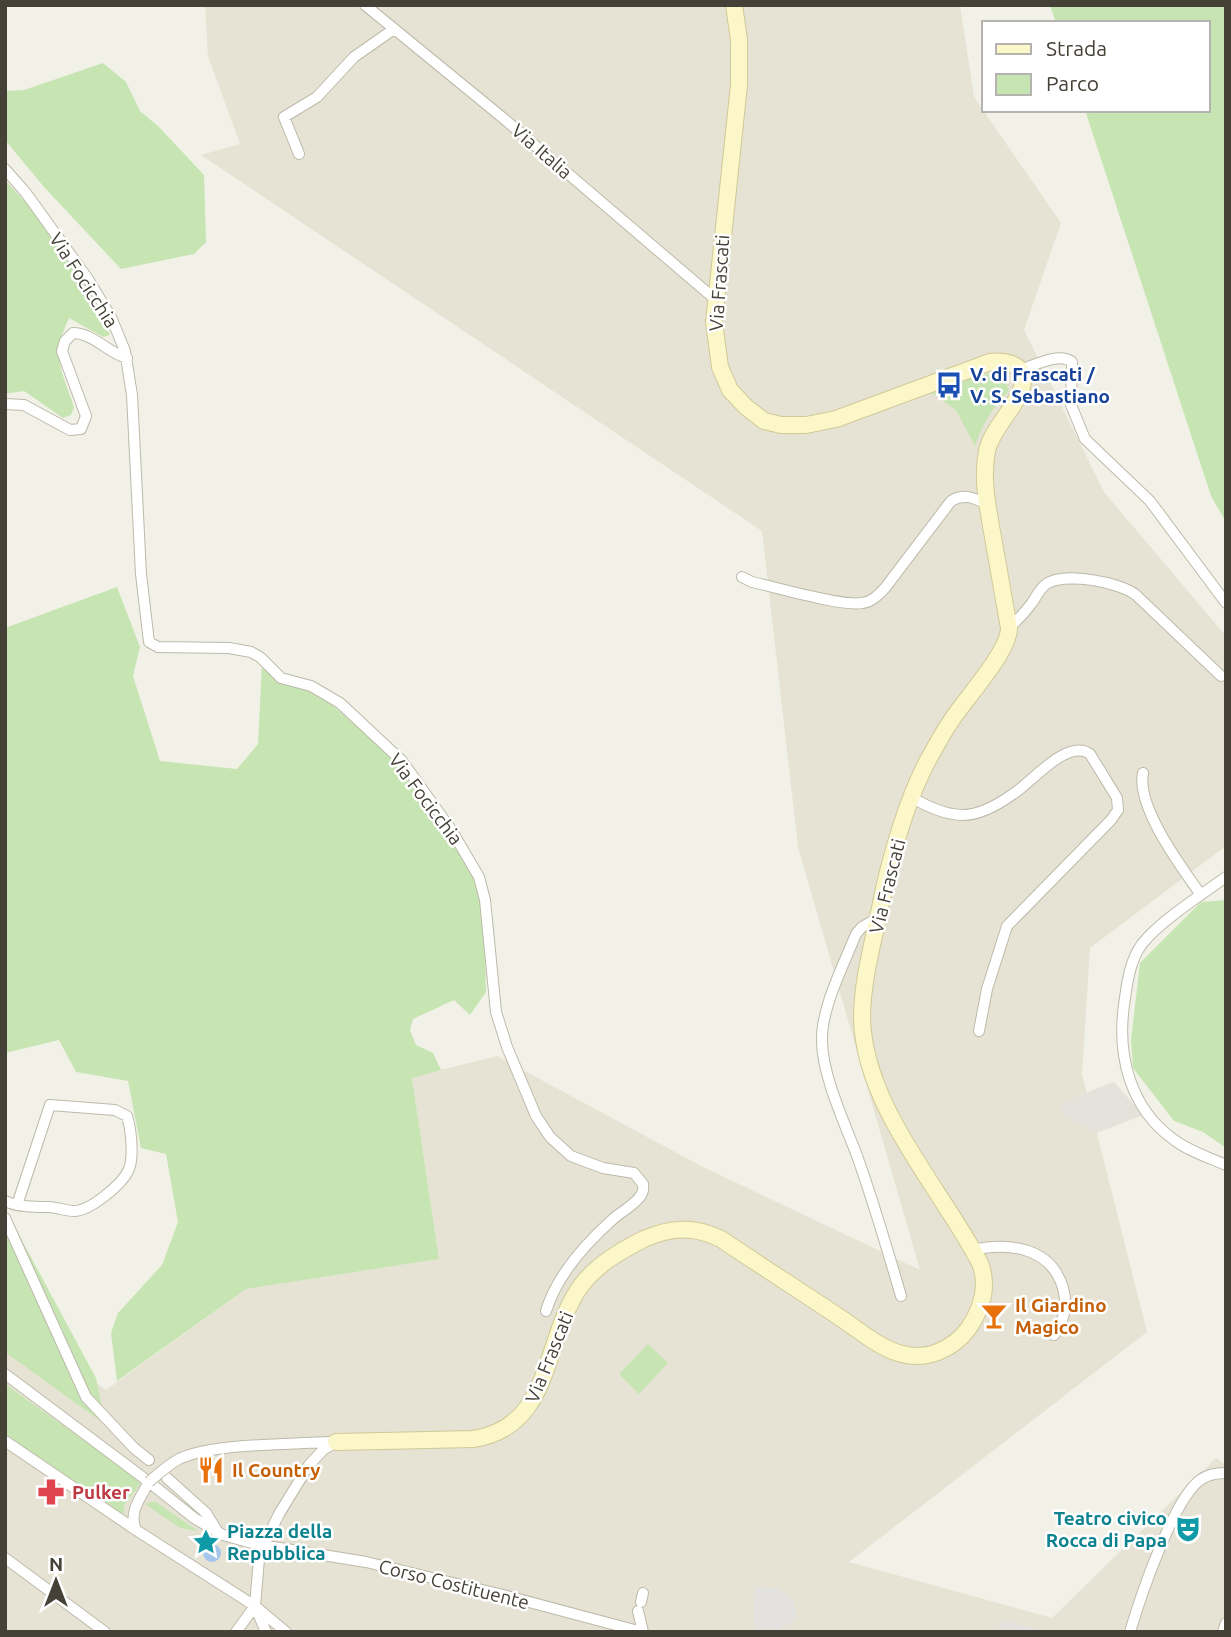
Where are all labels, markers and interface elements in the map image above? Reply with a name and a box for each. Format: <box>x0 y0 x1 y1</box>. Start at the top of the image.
legend <box>982 21 1210 112</box>
text: Strada <box>1046 36 1107 60</box>
text: Parco <box>1046 71 1099 95</box>
street label: Via Italia <box>507 119 577 183</box>
street label: Via Focicchia <box>45 228 123 332</box>
street label: Via Frascati <box>705 234 733 332</box>
place label: V. di Frascati / V. S. Sebastiano <box>970 363 1110 407</box>
bus stop icon: V. di Frascati / V. S. Sebastiano <box>934 370 964 400</box>
street label: Via Focicchia <box>384 749 468 849</box>
street label: Via Frascati <box>865 836 909 936</box>
place label: Il Giardino Magico <box>1015 1294 1107 1338</box>
bar icon: Il Giardino Magico <box>979 1301 1009 1331</box>
street label: Via Frascati <box>521 1308 577 1406</box>
restaurant icon: Il Country <box>196 1455 226 1485</box>
place label: Il Country <box>232 1459 320 1481</box>
pharmacy icon: Pulker <box>36 1477 66 1507</box>
place label: Pulker <box>72 1481 130 1503</box>
place label: Teatro civico Rocca di Papa <box>1046 1507 1167 1551</box>
theatre icon: Teatro civico Rocca di Papa <box>1173 1514 1203 1544</box>
place label: Piazza della Repubblica <box>227 1520 332 1564</box>
place icon: Piazza della Repubblica <box>191 1527 221 1557</box>
north arrow <box>21 1546 91 1616</box>
text: N <box>49 1553 63 1575</box>
street label: Corso Costituente <box>376 1555 532 1613</box>

